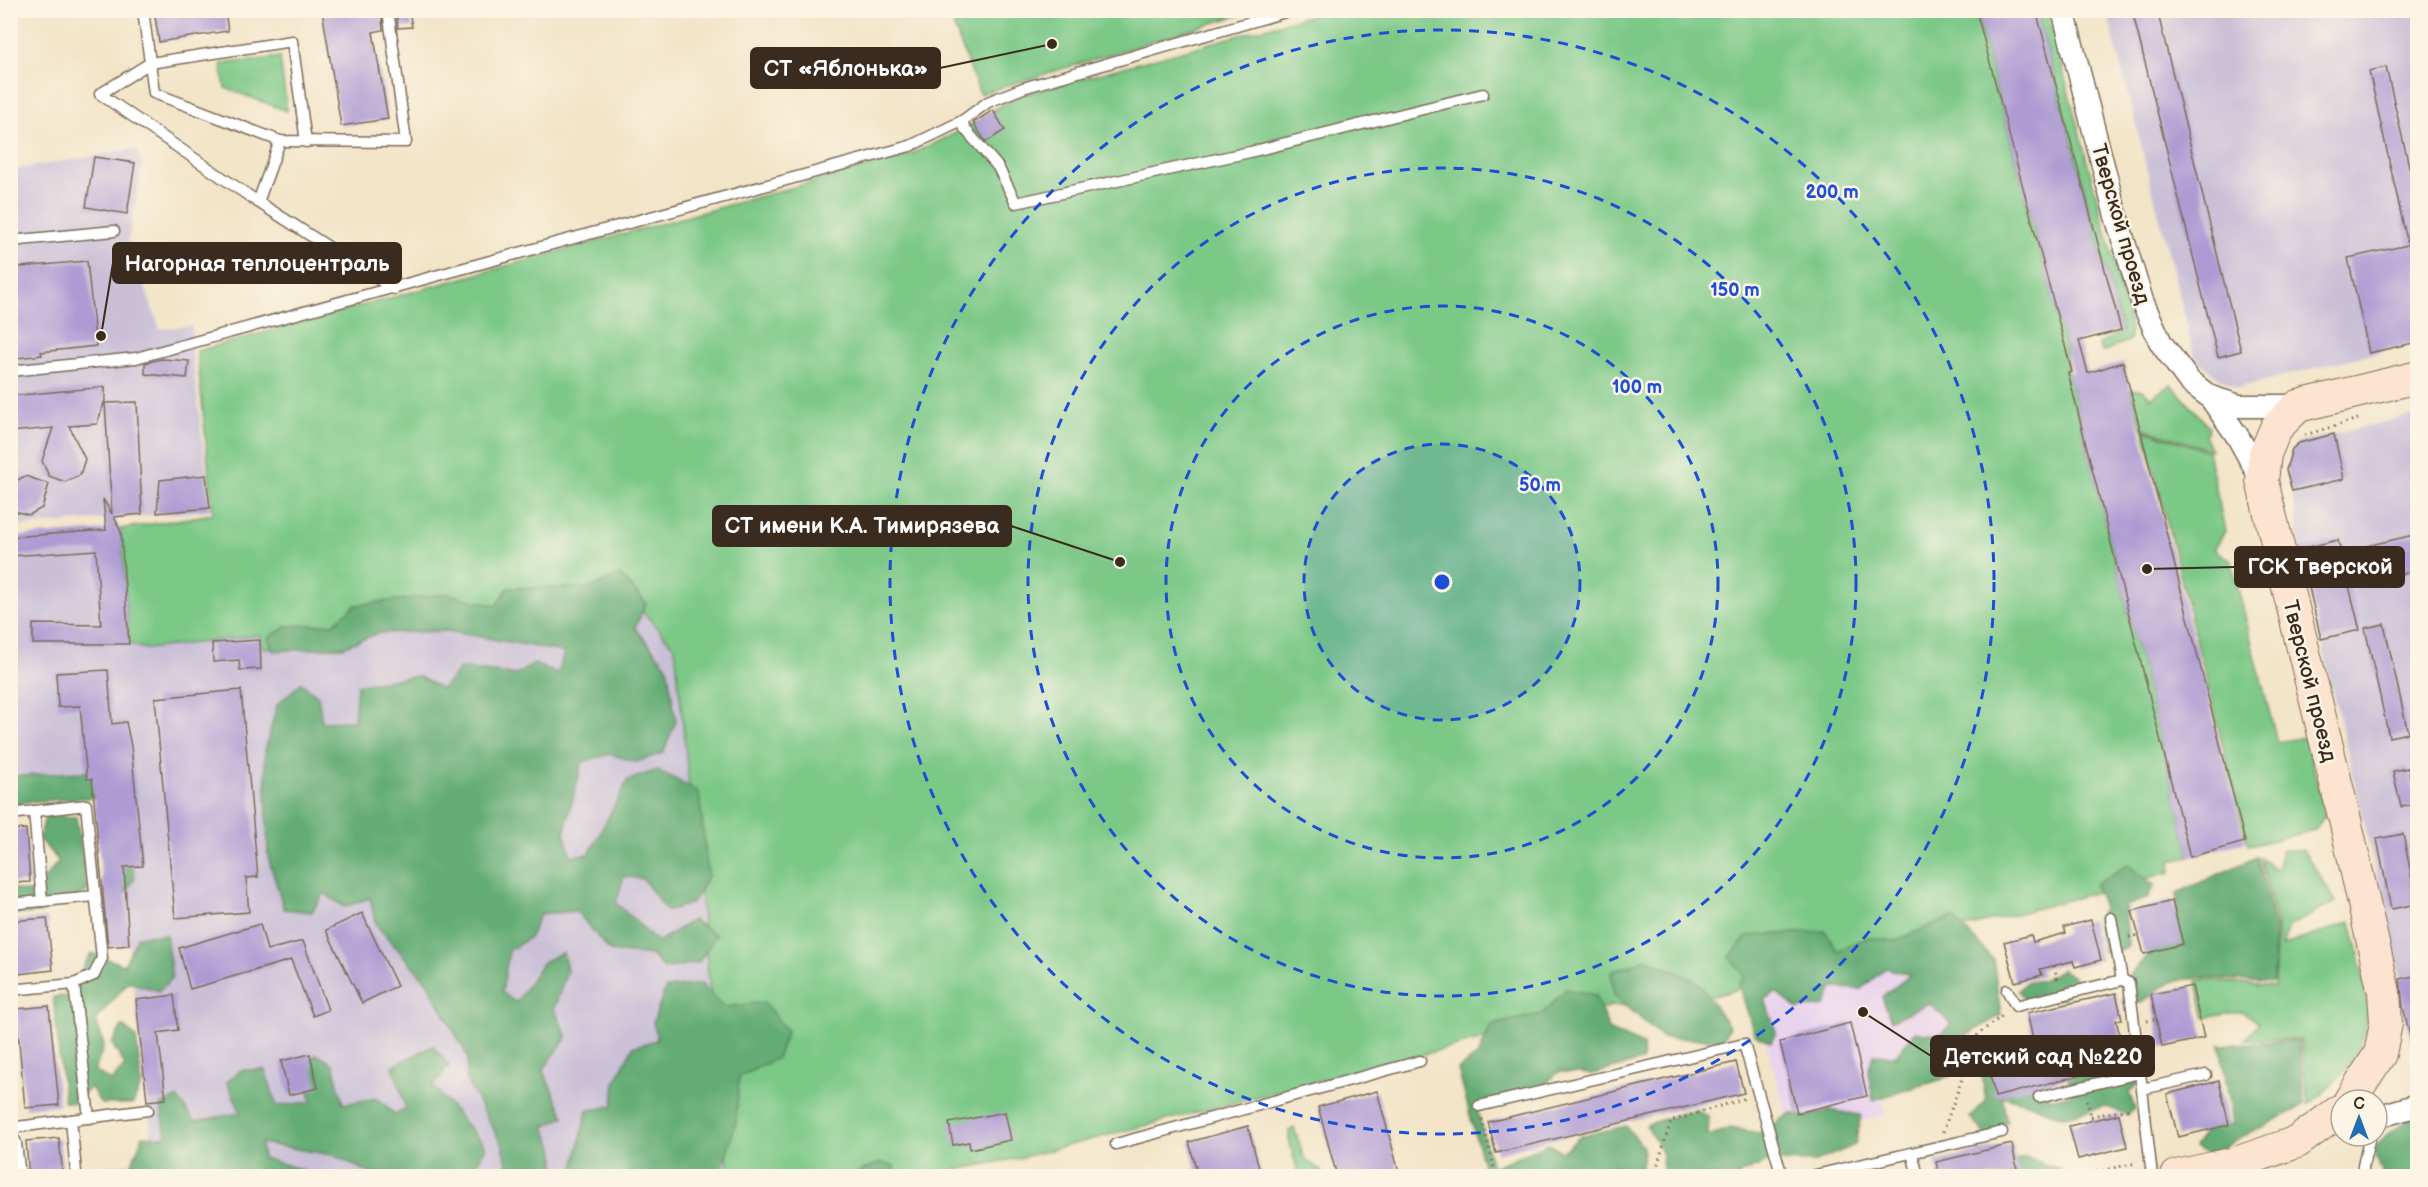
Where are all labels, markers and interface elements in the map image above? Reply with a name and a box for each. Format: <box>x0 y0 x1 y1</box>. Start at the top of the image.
callout: СТ «Яблонька» <box>751 48 940 88</box>
text: СТ «Яблонька» <box>764 56 928 83</box>
street label: Тверской проезд <box>2086 141 2155 308</box>
text: 200 m <box>1805 182 1859 203</box>
callout: Нагорная теплоцентраль <box>113 243 401 283</box>
text: Нагорная теплоцентраль <box>125 251 390 278</box>
text: 150 m <box>1710 280 1760 301</box>
text: 100 m <box>1612 377 1662 398</box>
text: 50 m <box>1519 475 1561 496</box>
callout: СТ имени К.А. Тимирязева <box>713 506 1011 546</box>
text: СТ имени К.А. Тимирязева <box>725 513 1000 540</box>
callout: ГСК Тверской <box>2235 547 2404 587</box>
text: ГСК Тверской <box>2247 554 2393 581</box>
centre of rings <box>1432 572 1452 592</box>
street label: Тверской проезд <box>2277 598 2342 765</box>
callout: Детский сад №220 <box>1931 1036 2154 1076</box>
text: Детский сад №220 <box>1944 1044 2143 1071</box>
north arrow <box>2329 1088 2389 1148</box>
text: С <box>2353 1095 2365 1114</box>

